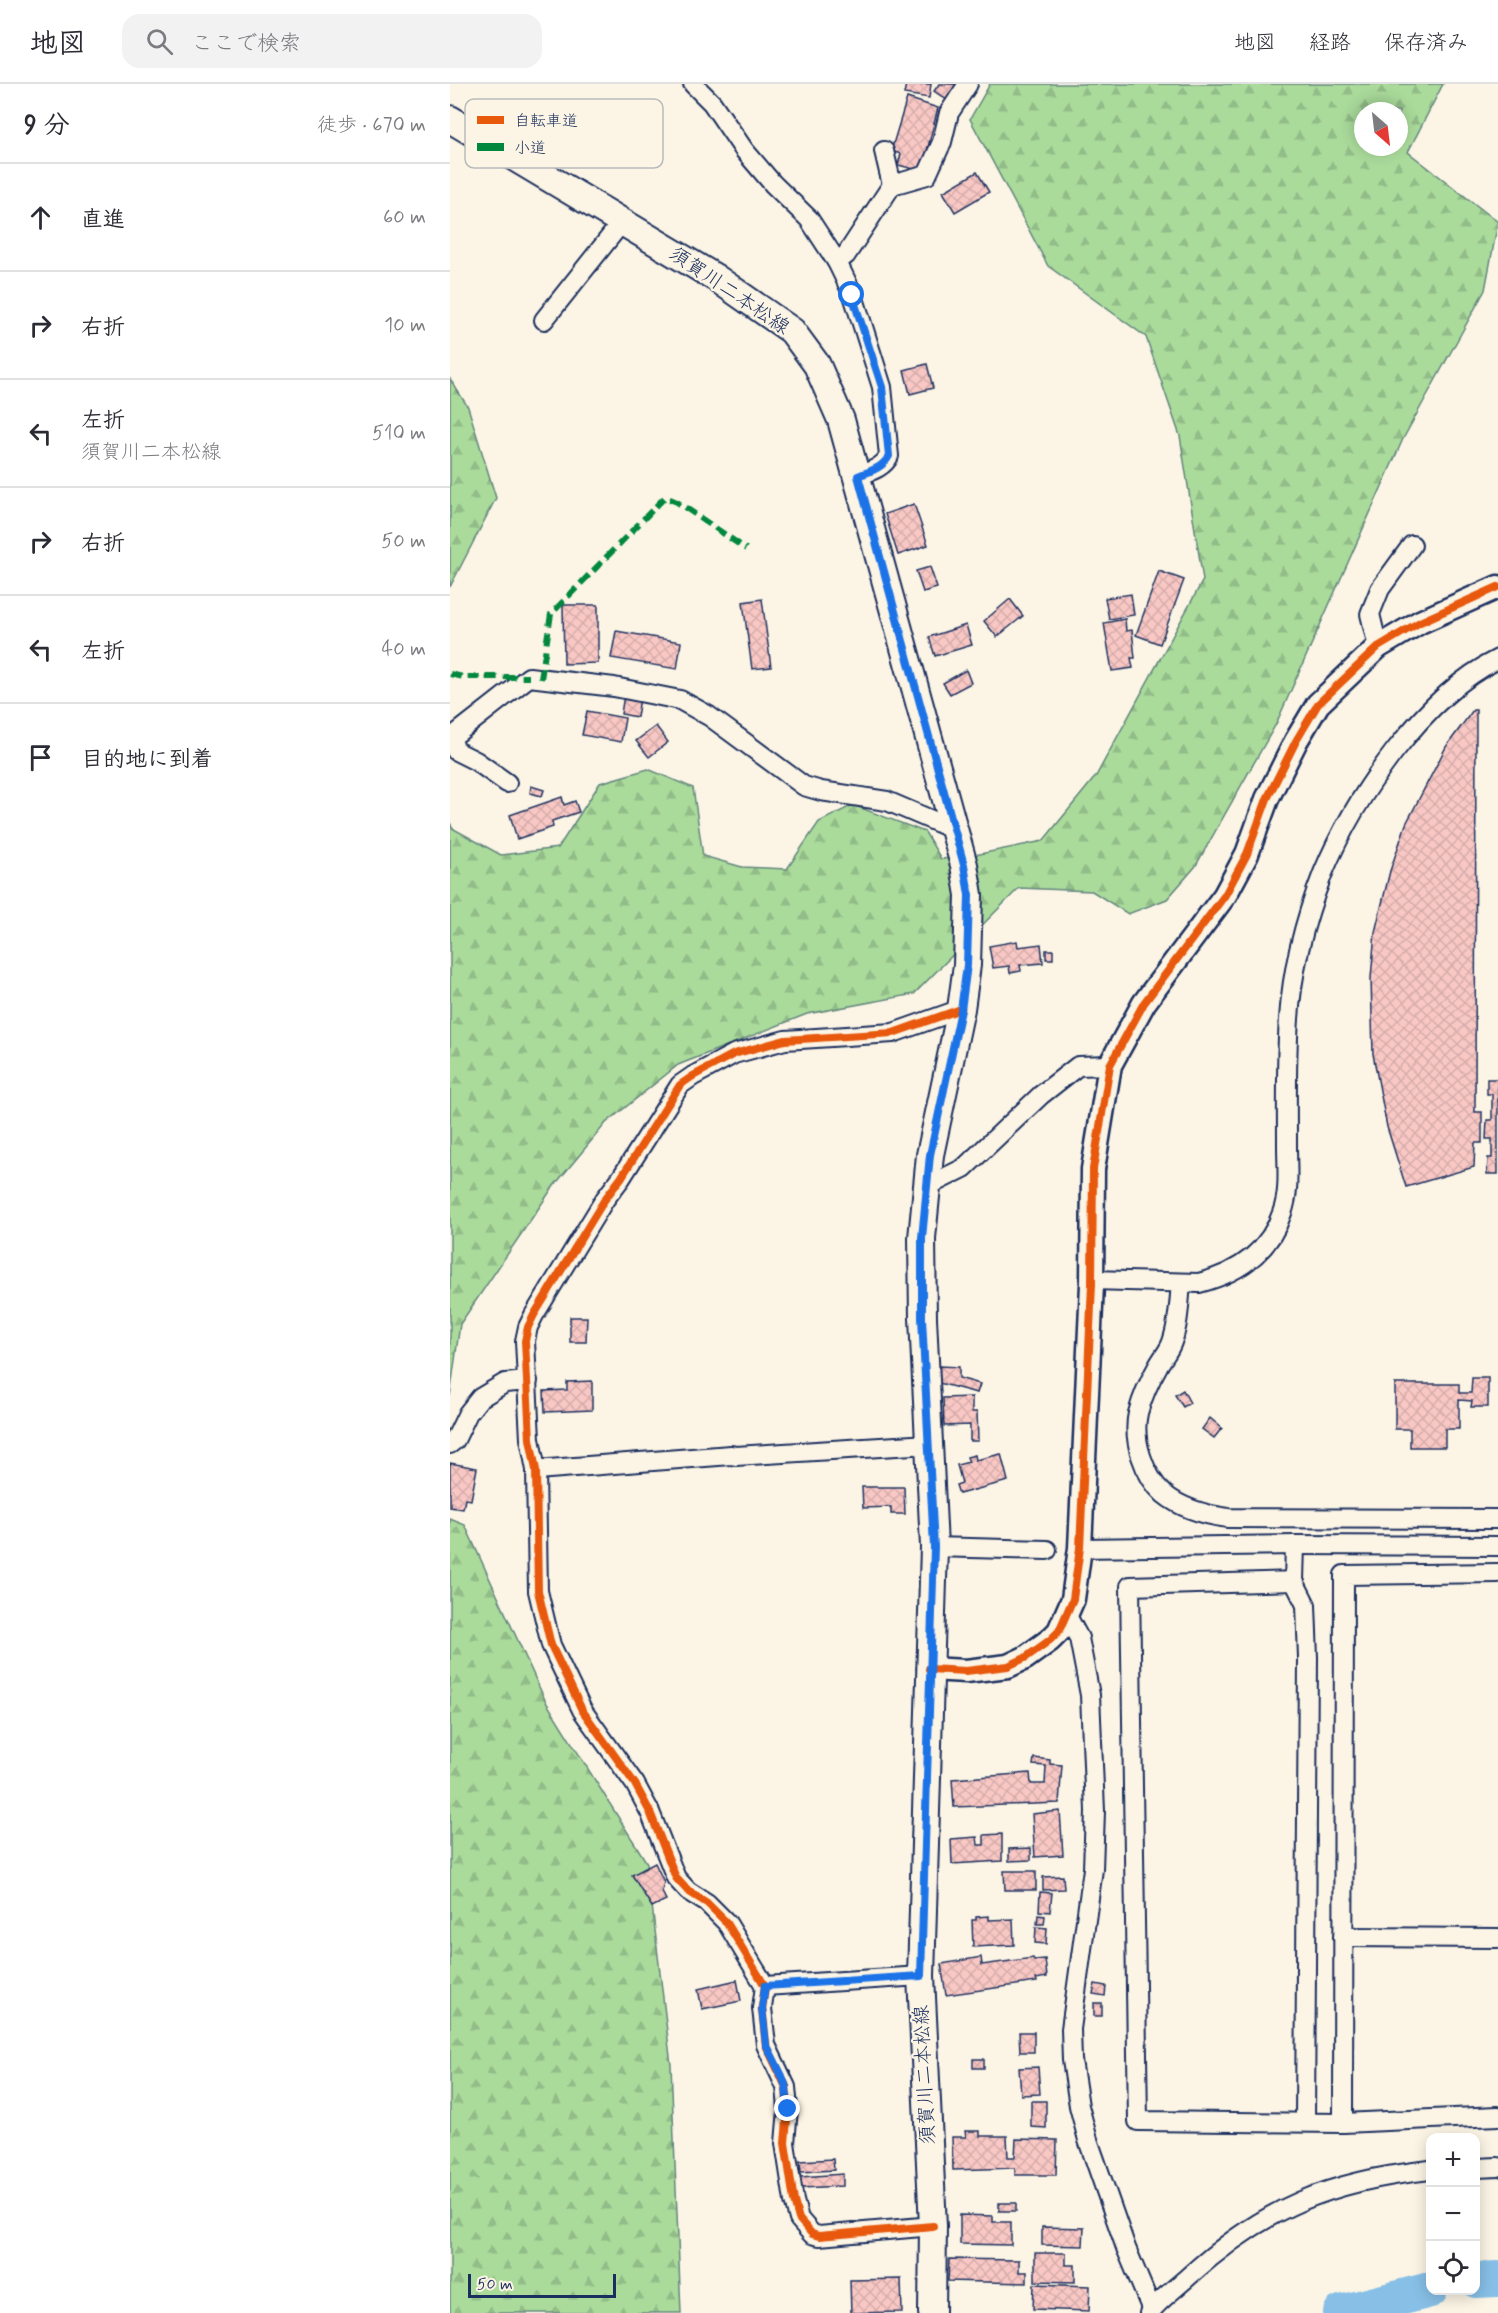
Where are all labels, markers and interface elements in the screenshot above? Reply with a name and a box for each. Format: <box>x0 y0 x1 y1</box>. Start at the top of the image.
search box <box>122 14 542 68</box>
icon: search <box>143 25 176 58</box>
text: 地図 <box>30 26 86 63</box>
text: 地図 <box>1234 29 1276 57</box>
text: 経路 <box>1309 29 1351 57</box>
text: 保存済み <box>1384 29 1468 57</box>
text: ここで検索 <box>191 30 301 58</box>
legend <box>465 99 663 168</box>
north arrow <box>1354 102 1408 156</box>
text: 9 分 <box>24 109 70 143</box>
text: 自転車道 <box>514 111 578 132</box>
text: 徒歩 · 670 m <box>317 112 426 139</box>
text: 小道 <box>514 138 546 159</box>
icon: ahead <box>24 201 57 234</box>
text: 60 m <box>383 204 426 231</box>
text: 直進 <box>81 206 125 234</box>
street label: 須賀川二本松線 <box>663 241 795 341</box>
route start <box>838 281 864 307</box>
icon: right <box>24 309 57 342</box>
text: 10 m <box>384 312 426 339</box>
text: 右折 <box>81 314 125 342</box>
text: 左折 <box>81 407 125 435</box>
icon: left <box>24 417 57 450</box>
text: 510 m <box>372 420 426 447</box>
text: 須賀川二本松線 <box>81 439 221 466</box>
icon: right <box>24 525 57 558</box>
text: 50 m <box>381 528 426 555</box>
text: 右折 <box>81 530 125 558</box>
icon: left <box>24 633 57 666</box>
text: 40 m <box>382 636 426 663</box>
text: 左折 <box>81 638 125 666</box>
icon: arrive <box>24 741 57 774</box>
text: 目的地に到着 <box>81 746 213 774</box>
street label: 須賀川二本松線 <box>908 2004 942 2146</box>
route end <box>774 2095 800 2121</box>
map controls <box>1426 2133 1480 2295</box>
button: + <box>1426 2133 1480 2187</box>
button: − <box>1426 2187 1480 2241</box>
button: locate <box>1426 2241 1480 2295</box>
scale bar <box>468 2271 616 2298</box>
text: 50 m <box>477 2274 513 2295</box>

